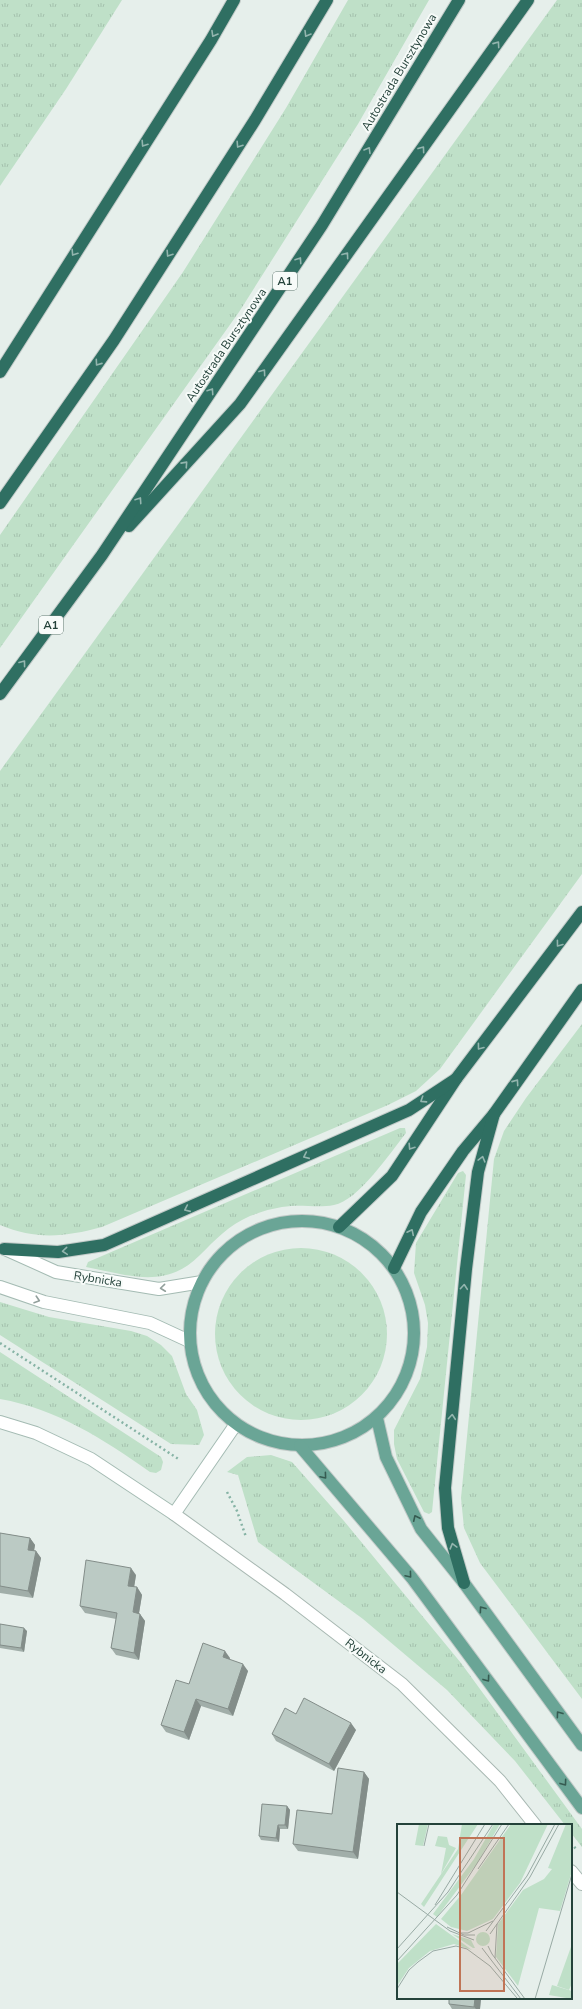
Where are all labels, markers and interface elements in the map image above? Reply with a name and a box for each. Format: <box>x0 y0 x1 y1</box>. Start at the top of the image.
street label: Autostrada Bursztynowa <box>358 11 440 133</box>
one-way arrow <box>304 29 311 37</box>
one-way arrow <box>212 30 219 37</box>
one-way arrow <box>492 41 499 48</box>
one-way arrow <box>142 139 149 146</box>
one-way arrow <box>237 141 244 148</box>
one-way arrow <box>363 147 371 154</box>
one-way arrow <box>417 147 424 154</box>
one-way arrow <box>72 249 79 256</box>
one-way arrow <box>166 250 174 257</box>
one-way arrow <box>341 253 348 260</box>
one-way arrow <box>294 257 302 264</box>
road number: A1 <box>273 272 297 290</box>
street label: Autostrada Bursztynowa <box>182 285 270 405</box>
one-way arrow <box>96 358 103 365</box>
one-way arrow <box>258 370 265 377</box>
one-way arrow <box>206 389 213 396</box>
one-way arrow <box>180 462 187 469</box>
one-way arrow <box>134 497 141 504</box>
road number: A1 <box>39 616 63 634</box>
one-way arrow <box>19 660 26 667</box>
one-way arrow <box>557 939 564 946</box>
one-way arrow <box>478 1043 485 1050</box>
one-way arrow <box>511 1079 519 1086</box>
one-way arrow <box>420 1096 427 1103</box>
one-way arrow <box>408 1143 416 1150</box>
one-way arrow <box>302 1151 310 1159</box>
one-way arrow <box>477 1155 485 1162</box>
one-way arrow <box>183 1204 191 1212</box>
one-way arrow <box>406 1229 414 1237</box>
one-way arrow <box>62 1246 68 1255</box>
street label: Rybnicka <box>73 1267 123 1291</box>
one-way arrow <box>160 1283 166 1292</box>
one-way arrow <box>460 1284 469 1290</box>
one-way arrow <box>33 1295 40 1303</box>
one-way arrow <box>447 1414 456 1420</box>
one-way arrow <box>320 1472 327 1479</box>
one-way arrow <box>413 1515 421 1523</box>
one-way arrow <box>449 1542 458 1549</box>
one-way arrow <box>405 1570 412 1577</box>
one-way arrow <box>479 1606 487 1613</box>
street label: Rybnicka <box>342 1635 390 1677</box>
one-way arrow <box>482 1674 489 1681</box>
one-way arrow <box>556 1711 564 1718</box>
one-way arrow <box>559 1779 566 1786</box>
inset map <box>397 1824 572 1999</box>

